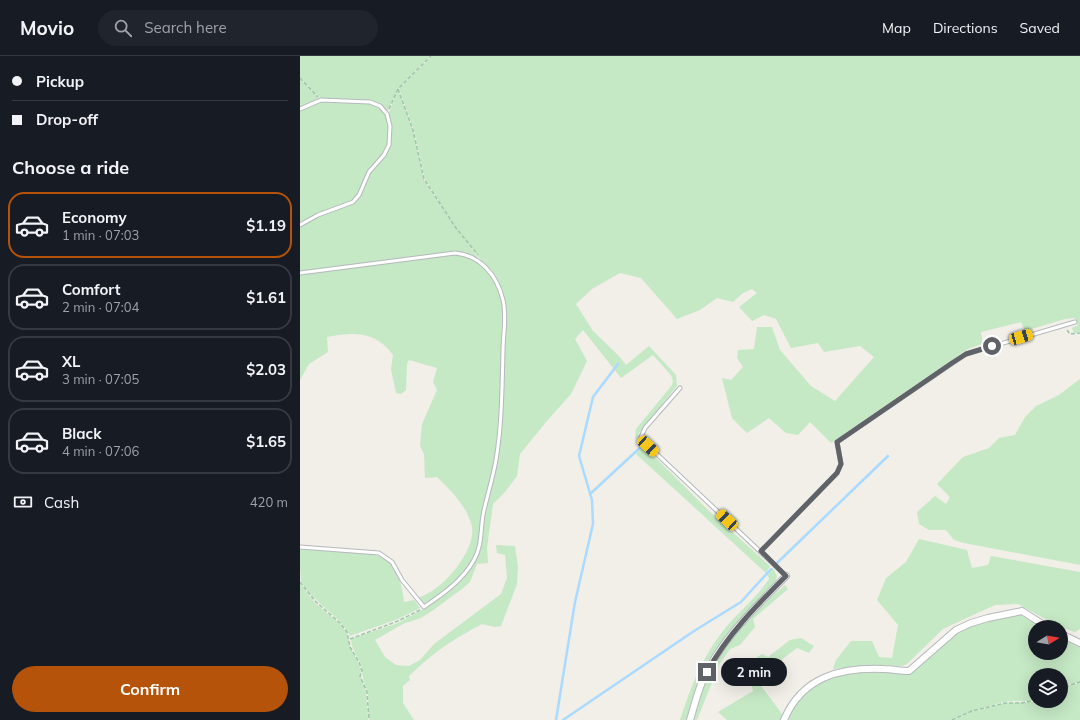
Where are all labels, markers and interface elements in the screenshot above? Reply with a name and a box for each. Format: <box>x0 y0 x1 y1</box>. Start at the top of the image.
search box <box>98 10 378 46</box>
text: Movio <box>20 16 74 40</box>
icon: search <box>112 17 134 39</box>
text: Search here <box>144 18 227 37</box>
text: Map <box>882 19 911 37</box>
text: Directions <box>933 19 998 37</box>
text: Saved <box>1020 19 1060 37</box>
text: Pickup <box>36 72 84 91</box>
text: Drop-off <box>36 110 98 129</box>
text: Choose a ride <box>12 156 129 179</box>
icon: car <box>14 207 50 243</box>
text: Economy <box>62 208 127 227</box>
text: $1.19 <box>246 216 286 235</box>
text: 1 min · 07:03 <box>62 227 139 243</box>
icon: car <box>14 279 50 315</box>
text: Comfort <box>62 280 120 299</box>
text: $1.61 <box>246 288 286 307</box>
text: 2 min · 07:04 <box>62 299 139 315</box>
car <box>1008 328 1034 346</box>
route start <box>983 337 1001 355</box>
icon: car <box>14 351 50 387</box>
text: XL <box>62 352 80 371</box>
text: $2.03 <box>246 360 286 379</box>
text: 3 min · 07:05 <box>62 371 139 387</box>
icon: car <box>14 423 50 459</box>
text: Black <box>62 424 101 443</box>
text: $1.65 <box>246 432 286 451</box>
car <box>635 433 661 459</box>
text: 4 min · 07:06 <box>62 443 139 459</box>
icon: cash <box>12 491 34 513</box>
text: Cash <box>44 493 79 512</box>
text: 420 m <box>250 494 288 510</box>
car <box>714 507 740 533</box>
north arrow <box>1028 620 1068 660</box>
map controls <box>1028 620 1068 708</box>
callout: 2 min <box>721 658 787 686</box>
route end <box>698 663 716 681</box>
text: 2 min <box>737 664 771 680</box>
button: Confirm <box>12 666 288 712</box>
button: layers <box>1028 668 1068 708</box>

